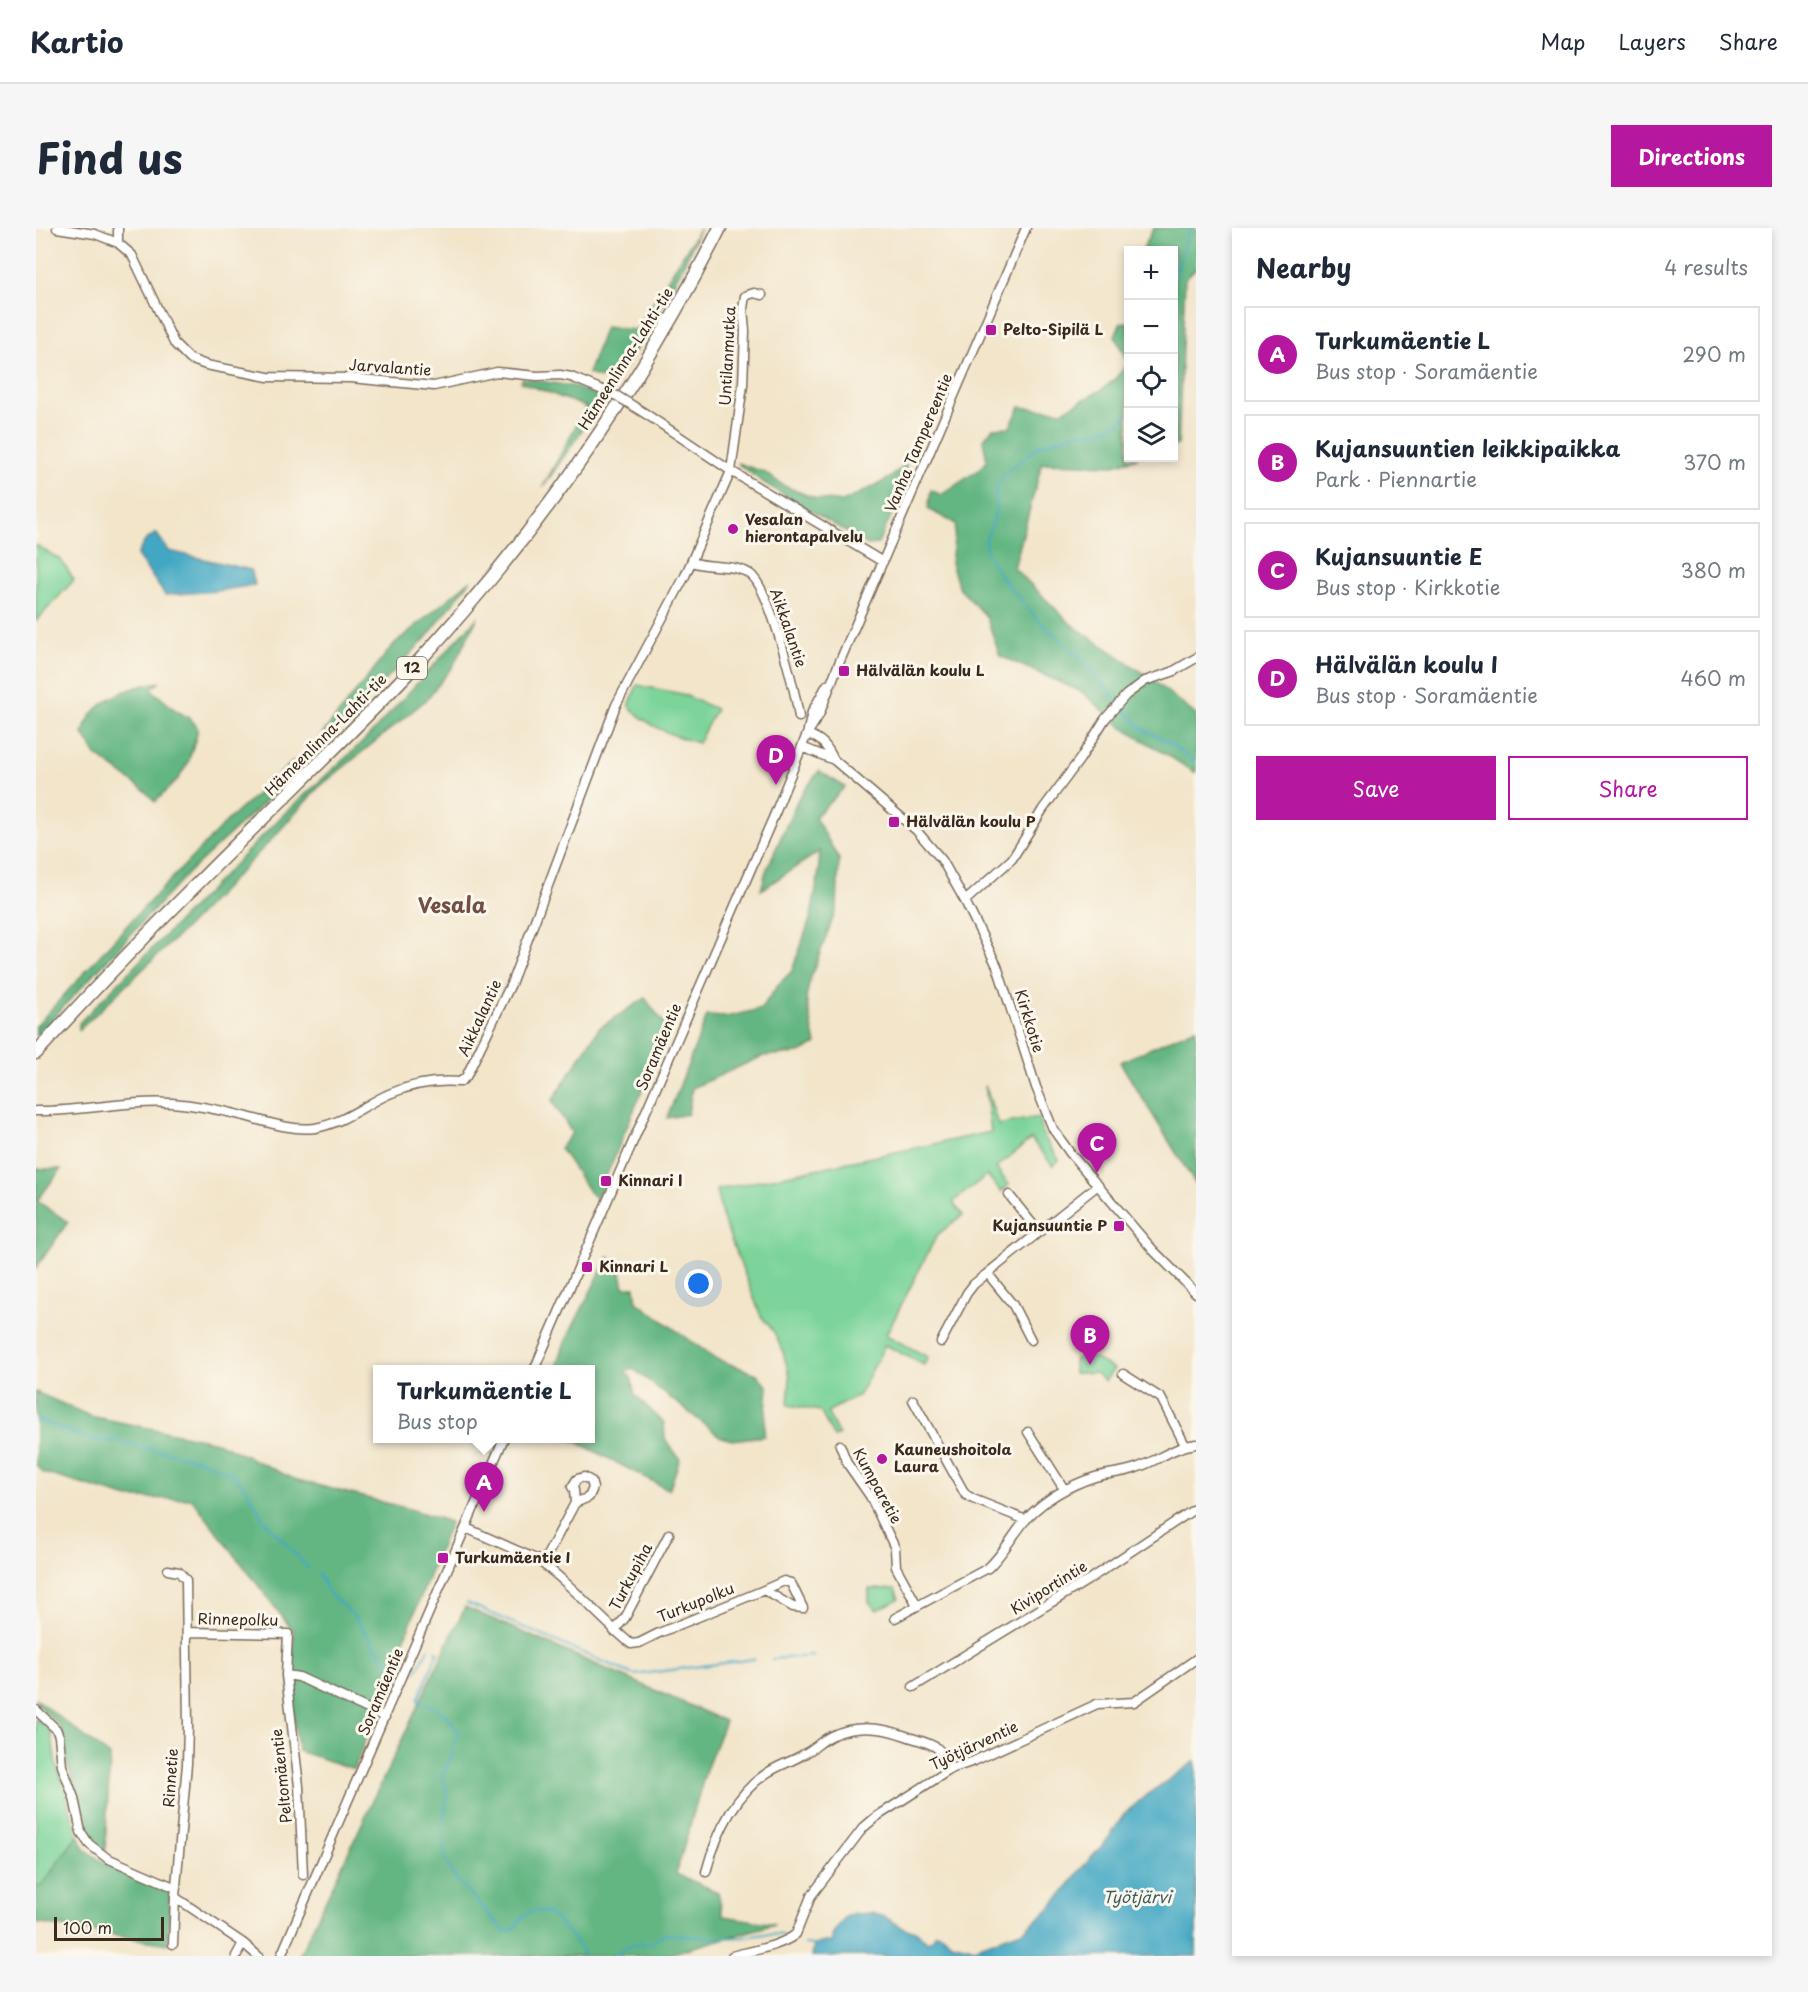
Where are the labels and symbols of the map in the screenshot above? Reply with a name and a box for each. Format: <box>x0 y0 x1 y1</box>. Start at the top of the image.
street label: Hämeenlinna-Lahti-tie <box>571 282 678 434</box>
street label: Untilanmutka <box>712 305 741 406</box>
place label: Pelto-Sipilä L <box>1003 317 1104 340</box>
marker: Pelto-Sipilä L <box>984 323 998 337</box>
street label: Jarvalantie <box>348 352 432 381</box>
street label: Vanha Tampereentie <box>878 369 957 515</box>
place label: Vesalan hierontapalvelu <box>745 507 863 547</box>
marker: Vesalan hierontapalvelu <box>726 522 740 536</box>
street label: Aikkalantie <box>765 585 814 670</box>
road number: 12 <box>397 657 427 679</box>
place label: Hälvälän koulu L <box>856 658 985 681</box>
marker: Hälvälän koulu L <box>837 664 851 678</box>
street label: Hämeenlinna-Lahti-tie <box>259 668 391 800</box>
pin: D <box>756 736 796 785</box>
place label: Hälvälän koulu P <box>906 809 1036 832</box>
marker: Hälvälän koulu P <box>887 815 901 829</box>
district label: Vesala <box>418 888 487 920</box>
street label: Aikkalantie <box>451 975 506 1060</box>
street label: Kirkkotie <box>1010 986 1051 1055</box>
street label: Soramäentie <box>629 999 686 1094</box>
pin: C <box>1078 1124 1116 1173</box>
place label: Kinnari I <box>618 1168 683 1191</box>
marker: Kinnari I <box>599 1174 613 1188</box>
place label: Kujansuuntie P <box>993 1213 1107 1236</box>
marker: Kujansuuntie P <box>1112 1219 1126 1233</box>
place label: Kinnari L <box>599 1254 668 1277</box>
marker: Kinnari L <box>580 1260 594 1274</box>
your location <box>684 1269 713 1298</box>
pin: B <box>1070 1316 1110 1365</box>
place label: Kauneushoitola Laura <box>894 1437 1012 1477</box>
street label: Kumparetie <box>848 1443 909 1527</box>
marker: Kauneushoitola Laura <box>875 1452 889 1466</box>
pin: A <box>464 1462 504 1512</box>
street label: Turkupiha <box>602 1538 657 1614</box>
place label: Turkumäentie I <box>455 1545 570 1568</box>
marker: Turkumäentie I <box>436 1551 450 1565</box>
street label: Kiviportintie <box>1005 1554 1091 1620</box>
street label: Turkupolku <box>654 1576 737 1627</box>
street label: Rinnepolku <box>197 1606 279 1631</box>
street label: Soramäentie <box>351 1644 408 1739</box>
street label: Työtjärventie <box>925 1714 1021 1775</box>
street label: Peltomäentie <box>264 1728 297 1825</box>
street label: Rinnetie <box>156 1748 183 1808</box>
water label: Työtjärvi <box>1103 1884 1174 1908</box>
scale bar <box>54 1914 164 1942</box>

